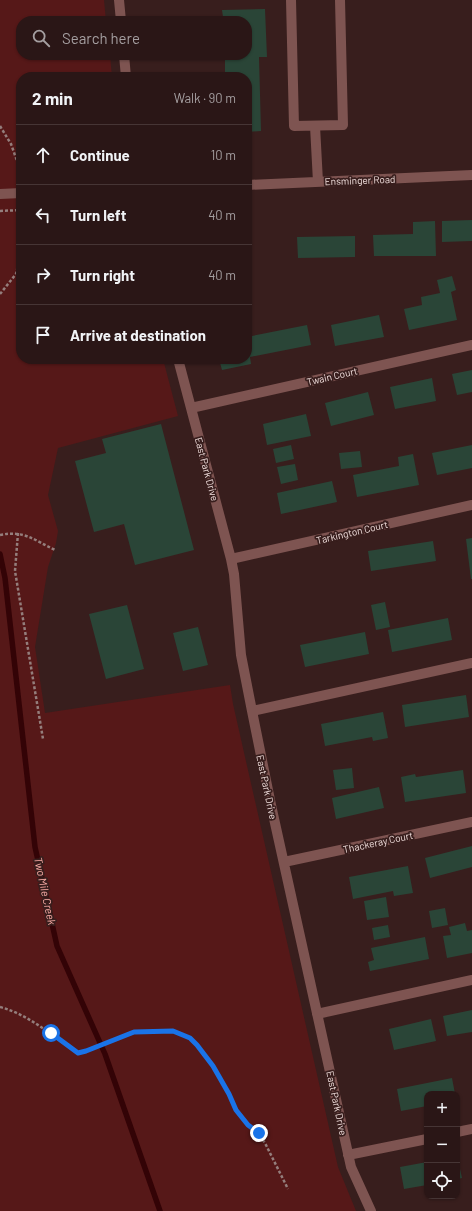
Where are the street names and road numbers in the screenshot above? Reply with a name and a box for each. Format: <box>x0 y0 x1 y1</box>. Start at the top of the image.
street label: Ensminger Road <box>324 173 396 187</box>
street label: Twain Court <box>305 364 359 388</box>
street label: East Park Drive <box>193 436 221 502</box>
street label: Tarkington Court <box>315 518 389 546</box>
street label: East Park Drive <box>254 754 280 820</box>
street label: Thackeray Court <box>342 829 414 855</box>
street label: East Park Drive <box>324 1070 350 1136</box>

